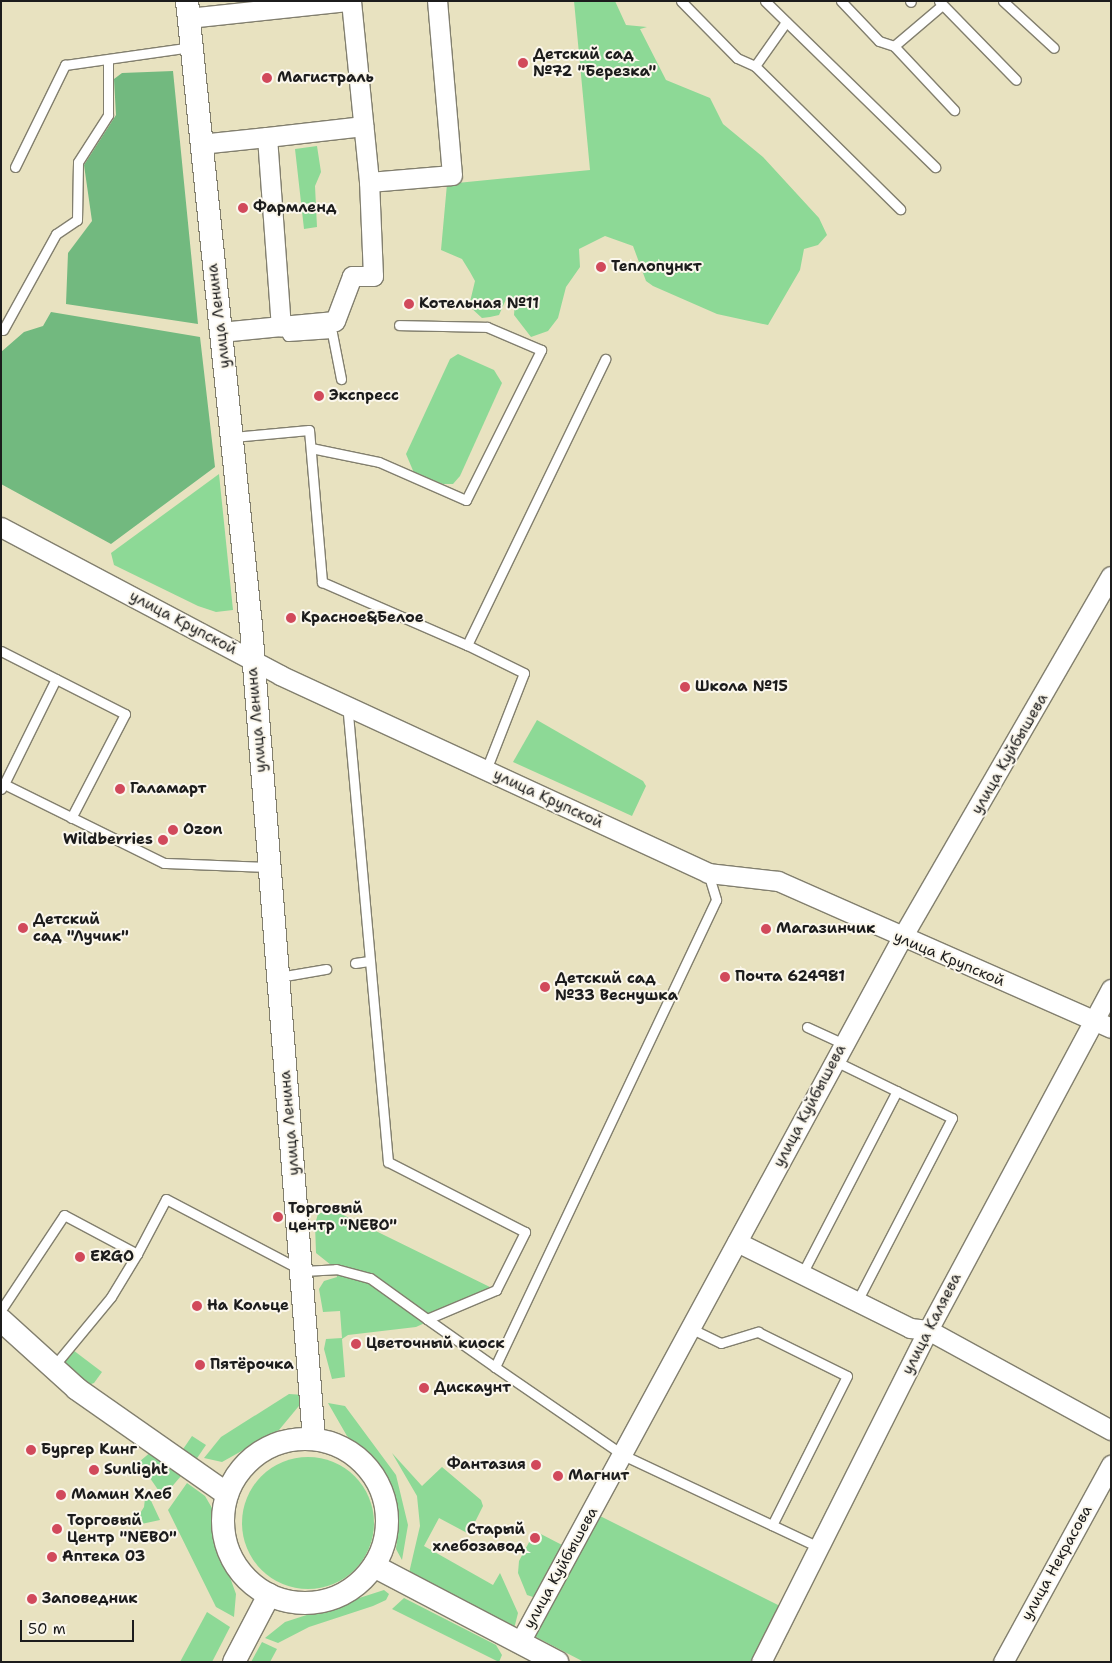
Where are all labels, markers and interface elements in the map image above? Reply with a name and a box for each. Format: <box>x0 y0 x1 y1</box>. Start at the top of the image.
place label: Детский сад №72 "Березка" <box>533 45 656 80</box>
marker: Детский сад №72 "Березка" <box>517 57 529 69</box>
place label: Магистраль <box>277 69 374 87</box>
marker: Магистраль <box>261 72 273 84</box>
place label: Фармленд <box>253 199 336 217</box>
marker: Фармленд <box>237 202 249 214</box>
place label: Теплопункт <box>611 258 702 276</box>
marker: Теплопункт <box>595 261 607 273</box>
street label: улица Ленина <box>204 263 234 369</box>
place label: Котельная №11 <box>419 295 539 313</box>
marker: Котельная №11 <box>403 298 415 310</box>
place label: Экспресс <box>329 387 399 405</box>
marker: Экспресс <box>313 390 325 402</box>
street label: улица Крупской <box>126 587 240 659</box>
place label: Красное&Белое <box>301 609 424 627</box>
marker: Красное&Белое <box>285 612 297 624</box>
street label: улица Ленина <box>243 667 271 773</box>
place label: Школа №15 <box>695 678 788 696</box>
marker: Школа №15 <box>679 681 691 693</box>
street label: улица Куйбышева <box>968 690 1052 818</box>
street label: улица Крупской <box>490 766 606 832</box>
place label: Галамарт <box>130 780 206 798</box>
marker: Галамарт <box>114 783 126 795</box>
place label: Ozon <box>183 821 223 839</box>
marker: Ozon <box>167 824 179 836</box>
place label: Wildberries <box>63 831 153 849</box>
marker: Wildberries <box>157 834 169 846</box>
place label: Детский сад "Лучик" <box>33 910 129 945</box>
place label: Магазинчик <box>776 920 875 938</box>
marker: Детский сад "Лучик" <box>17 922 29 934</box>
marker: Магазинчик <box>760 923 772 935</box>
street label: улица Крупской <box>891 928 1007 990</box>
place label: Почта 624981 <box>735 968 845 986</box>
place label: Детский сад №33 Веснушка <box>555 969 678 1004</box>
marker: Почта 624981 <box>719 971 731 983</box>
marker: Детский сад №33 Веснушка <box>539 981 551 993</box>
street label: улица Куйбышева <box>770 1042 850 1170</box>
street label: улица Ленина <box>276 1070 304 1176</box>
place label: Торговый центр "NEBO" <box>288 1199 397 1234</box>
marker: Торговый центр "NEBO" <box>272 1211 284 1223</box>
place label: ERGO <box>90 1248 134 1266</box>
marker: ERGO <box>74 1251 86 1263</box>
street label: улица Каляева <box>899 1270 965 1378</box>
place label: На Кольце <box>207 1297 289 1315</box>
marker: На Кольце <box>191 1300 203 1312</box>
place label: Цветочный киоск <box>366 1335 505 1353</box>
marker: Цветочный киоск <box>350 1338 362 1350</box>
place label: Пятёрочка <box>210 1356 294 1374</box>
marker: Пятёрочка <box>194 1359 206 1371</box>
place label: Дискаунт <box>434 1379 511 1397</box>
marker: Дискаунт <box>418 1382 430 1394</box>
place label: Бургер Кинг <box>41 1441 137 1459</box>
marker: Бургер Кинг <box>25 1444 37 1456</box>
place label: Фантазия <box>447 1456 526 1474</box>
marker: Фантазия <box>530 1459 542 1471</box>
place label: Sunlight <box>104 1461 168 1479</box>
marker: Sunlight <box>88 1464 100 1476</box>
place label: Магнит <box>568 1467 629 1485</box>
marker: Магнит <box>552 1470 564 1482</box>
place label: Мамин Хлеб <box>71 1486 172 1504</box>
marker: Мамин Хлеб <box>55 1489 67 1501</box>
street label: улица Некрасова <box>1018 1502 1096 1624</box>
street label: улица Куйбышева <box>520 1504 602 1632</box>
place label: Торговый Центр "NEBO" <box>67 1511 177 1546</box>
place label: Старый хлебозавод <box>433 1520 525 1555</box>
marker: Торговый Центр "NEBO" <box>51 1523 63 1535</box>
marker: Старый хлебозавод <box>529 1532 541 1544</box>
place label: Аптека 03 <box>62 1548 145 1566</box>
marker: Аптека 03 <box>46 1551 58 1563</box>
place label: Заповедник <box>42 1590 138 1608</box>
marker: Заповедник <box>26 1593 38 1605</box>
scale bar <box>22 1610 136 1642</box>
text: 50 m <box>28 1619 66 1639</box>

